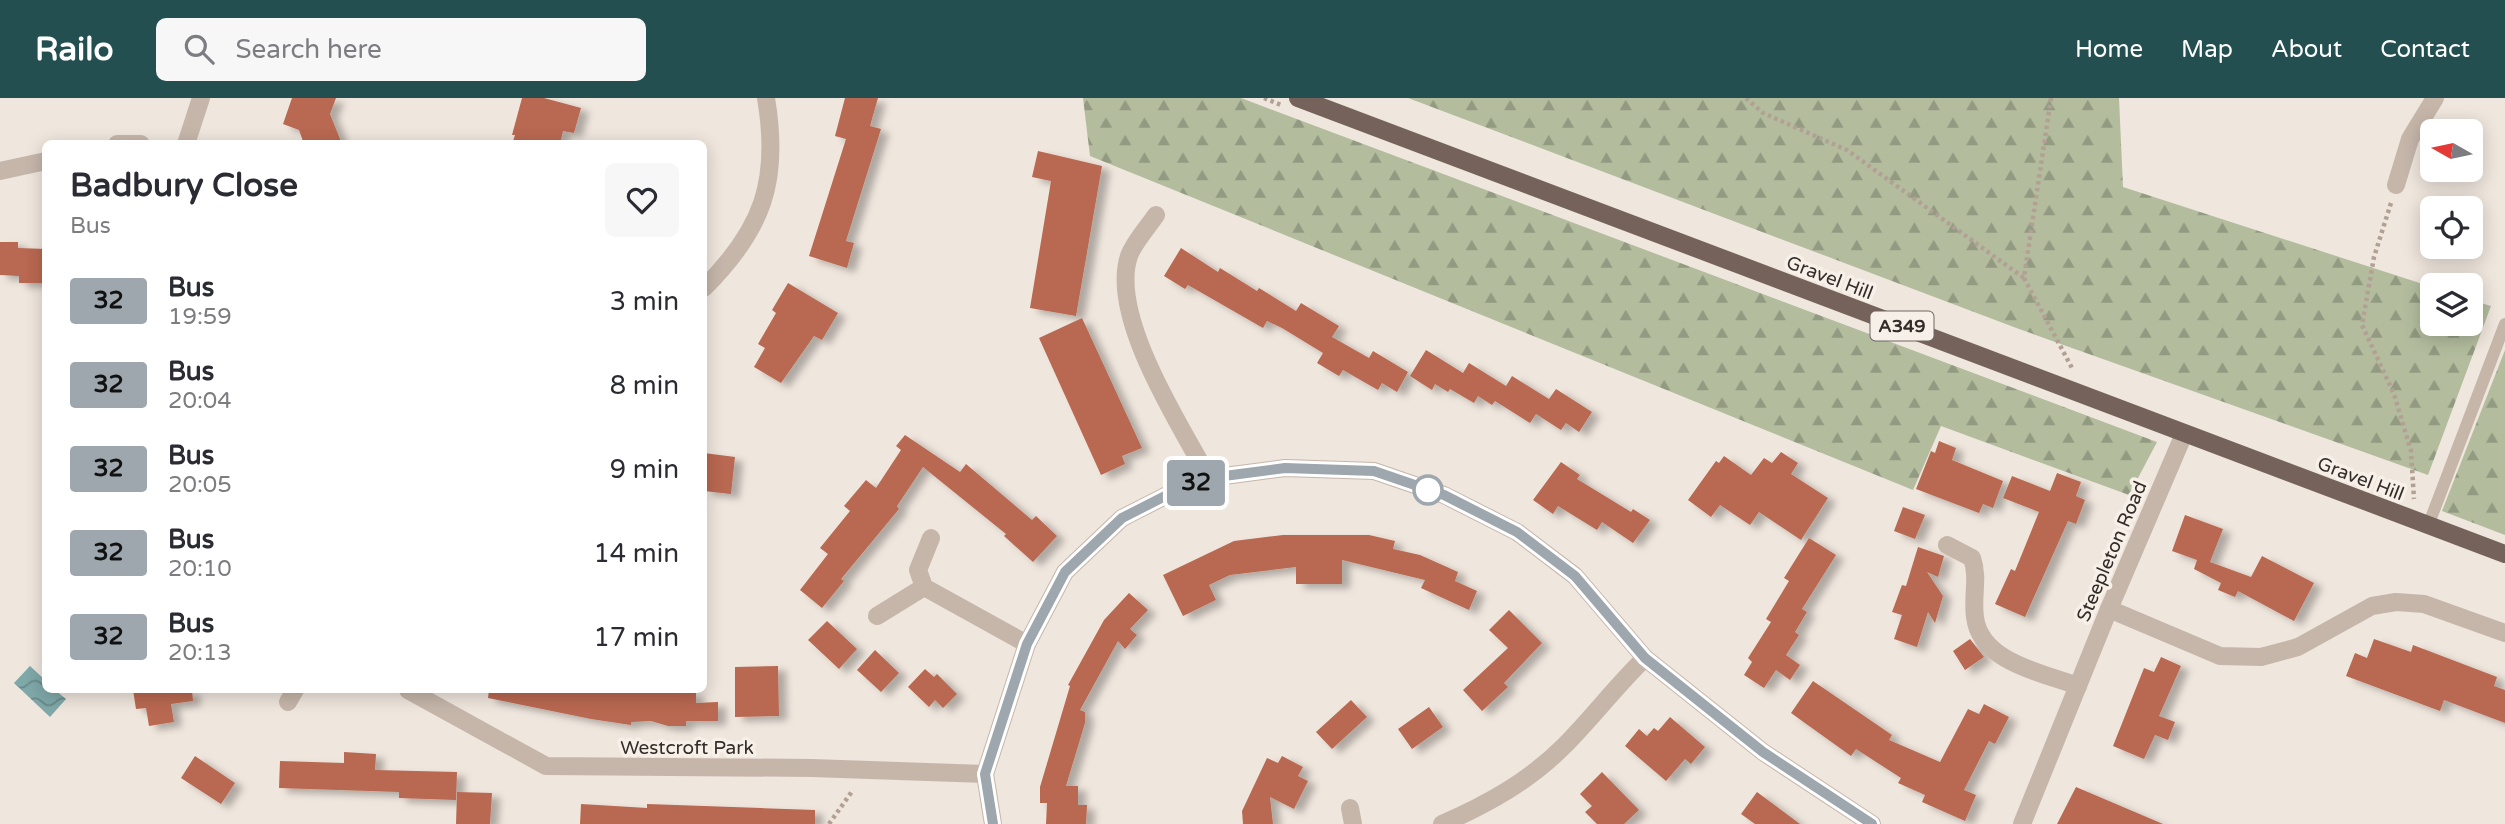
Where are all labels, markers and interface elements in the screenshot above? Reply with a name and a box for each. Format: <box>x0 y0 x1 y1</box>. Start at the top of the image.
search box <box>156 18 646 81</box>
text: Railo <box>35 30 114 69</box>
icon: search <box>180 30 218 68</box>
text: Search here <box>236 34 382 65</box>
text: Home <box>2075 35 2143 64</box>
text: Map <box>2181 35 2233 64</box>
text: About <box>2271 35 2342 64</box>
text: Contact <box>2380 35 2470 64</box>
north arrow <box>2420 119 2483 182</box>
map controls <box>2420 119 2483 336</box>
button: heart <box>605 163 679 237</box>
text: Badbury Close <box>70 166 298 205</box>
button: locate <box>2420 196 2483 259</box>
text: Bus <box>70 212 111 240</box>
street label: Gravel Hill <box>1783 251 1876 304</box>
text: Bus <box>168 272 214 303</box>
button: layers <box>2420 273 2483 336</box>
text: 32 <box>93 286 124 315</box>
text: 3 min <box>610 286 679 317</box>
text: 19:59 <box>168 303 232 331</box>
road number: A349 <box>1870 311 1934 340</box>
text: Bus <box>168 356 214 387</box>
text: 32 <box>93 370 124 399</box>
text: 8 min <box>610 370 679 401</box>
text: 20:04 <box>168 387 232 415</box>
text: Bus <box>168 440 214 471</box>
street label: Gravel Hill <box>2314 452 2407 505</box>
text: 32 <box>93 454 124 483</box>
text: 9 min <box>610 454 679 485</box>
line badge: 32 <box>1164 460 1228 506</box>
text: 32 <box>1181 468 1211 497</box>
text: 20:05 <box>168 471 232 499</box>
unlabelled marker <box>1413 475 1443 505</box>
street label: Steepleton Road <box>2072 478 2151 625</box>
text: Bus <box>168 524 214 555</box>
text: 32 <box>93 538 124 567</box>
text: 14 min <box>593 538 679 569</box>
text: 20:10 <box>168 555 232 583</box>
text: Bus <box>168 608 214 639</box>
text: 32 <box>93 622 124 651</box>
text: 17 min <box>593 622 679 653</box>
text: 20:13 <box>168 639 232 667</box>
street label: Westcroft Park <box>620 737 754 759</box>

